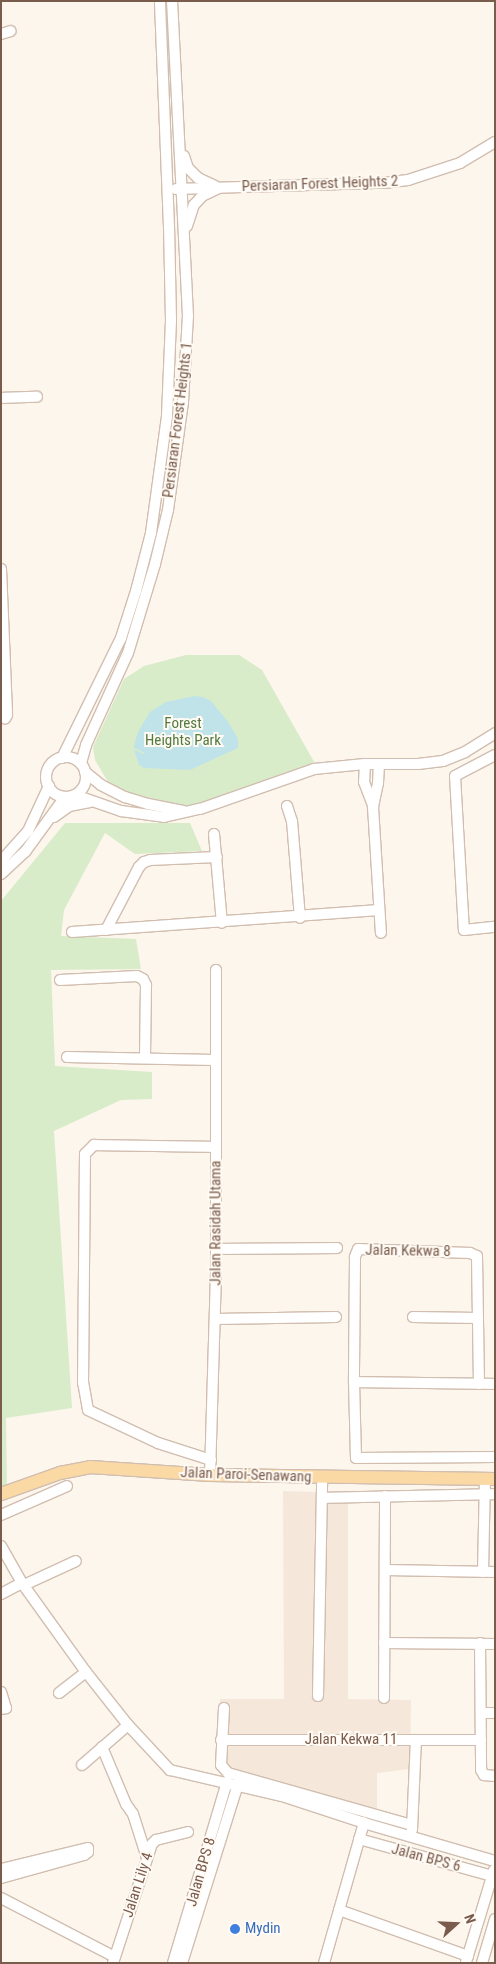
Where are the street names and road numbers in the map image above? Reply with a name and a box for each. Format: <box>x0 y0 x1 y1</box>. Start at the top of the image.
street label: Persiaran Forest Heights 2 <box>241 172 399 196</box>
street label: Persiaran Forest Heights 1 <box>160 341 196 499</box>
street label: Jalan Rasidah Utama <box>207 1160 225 1286</box>
street label: Jalan Kekwa 8 <box>365 1241 451 1261</box>
street label: Jalan Paroi-Senawang <box>180 1464 312 1486</box>
street label: Jalan Kekwa 11 <box>305 1731 397 1749</box>
street label: Jalan BPS 8 <box>183 1835 219 1909</box>
street label: Jalan BPS 6 <box>389 1840 463 1876</box>
street label: Jalan Lily 4 <box>119 1850 157 1920</box>

